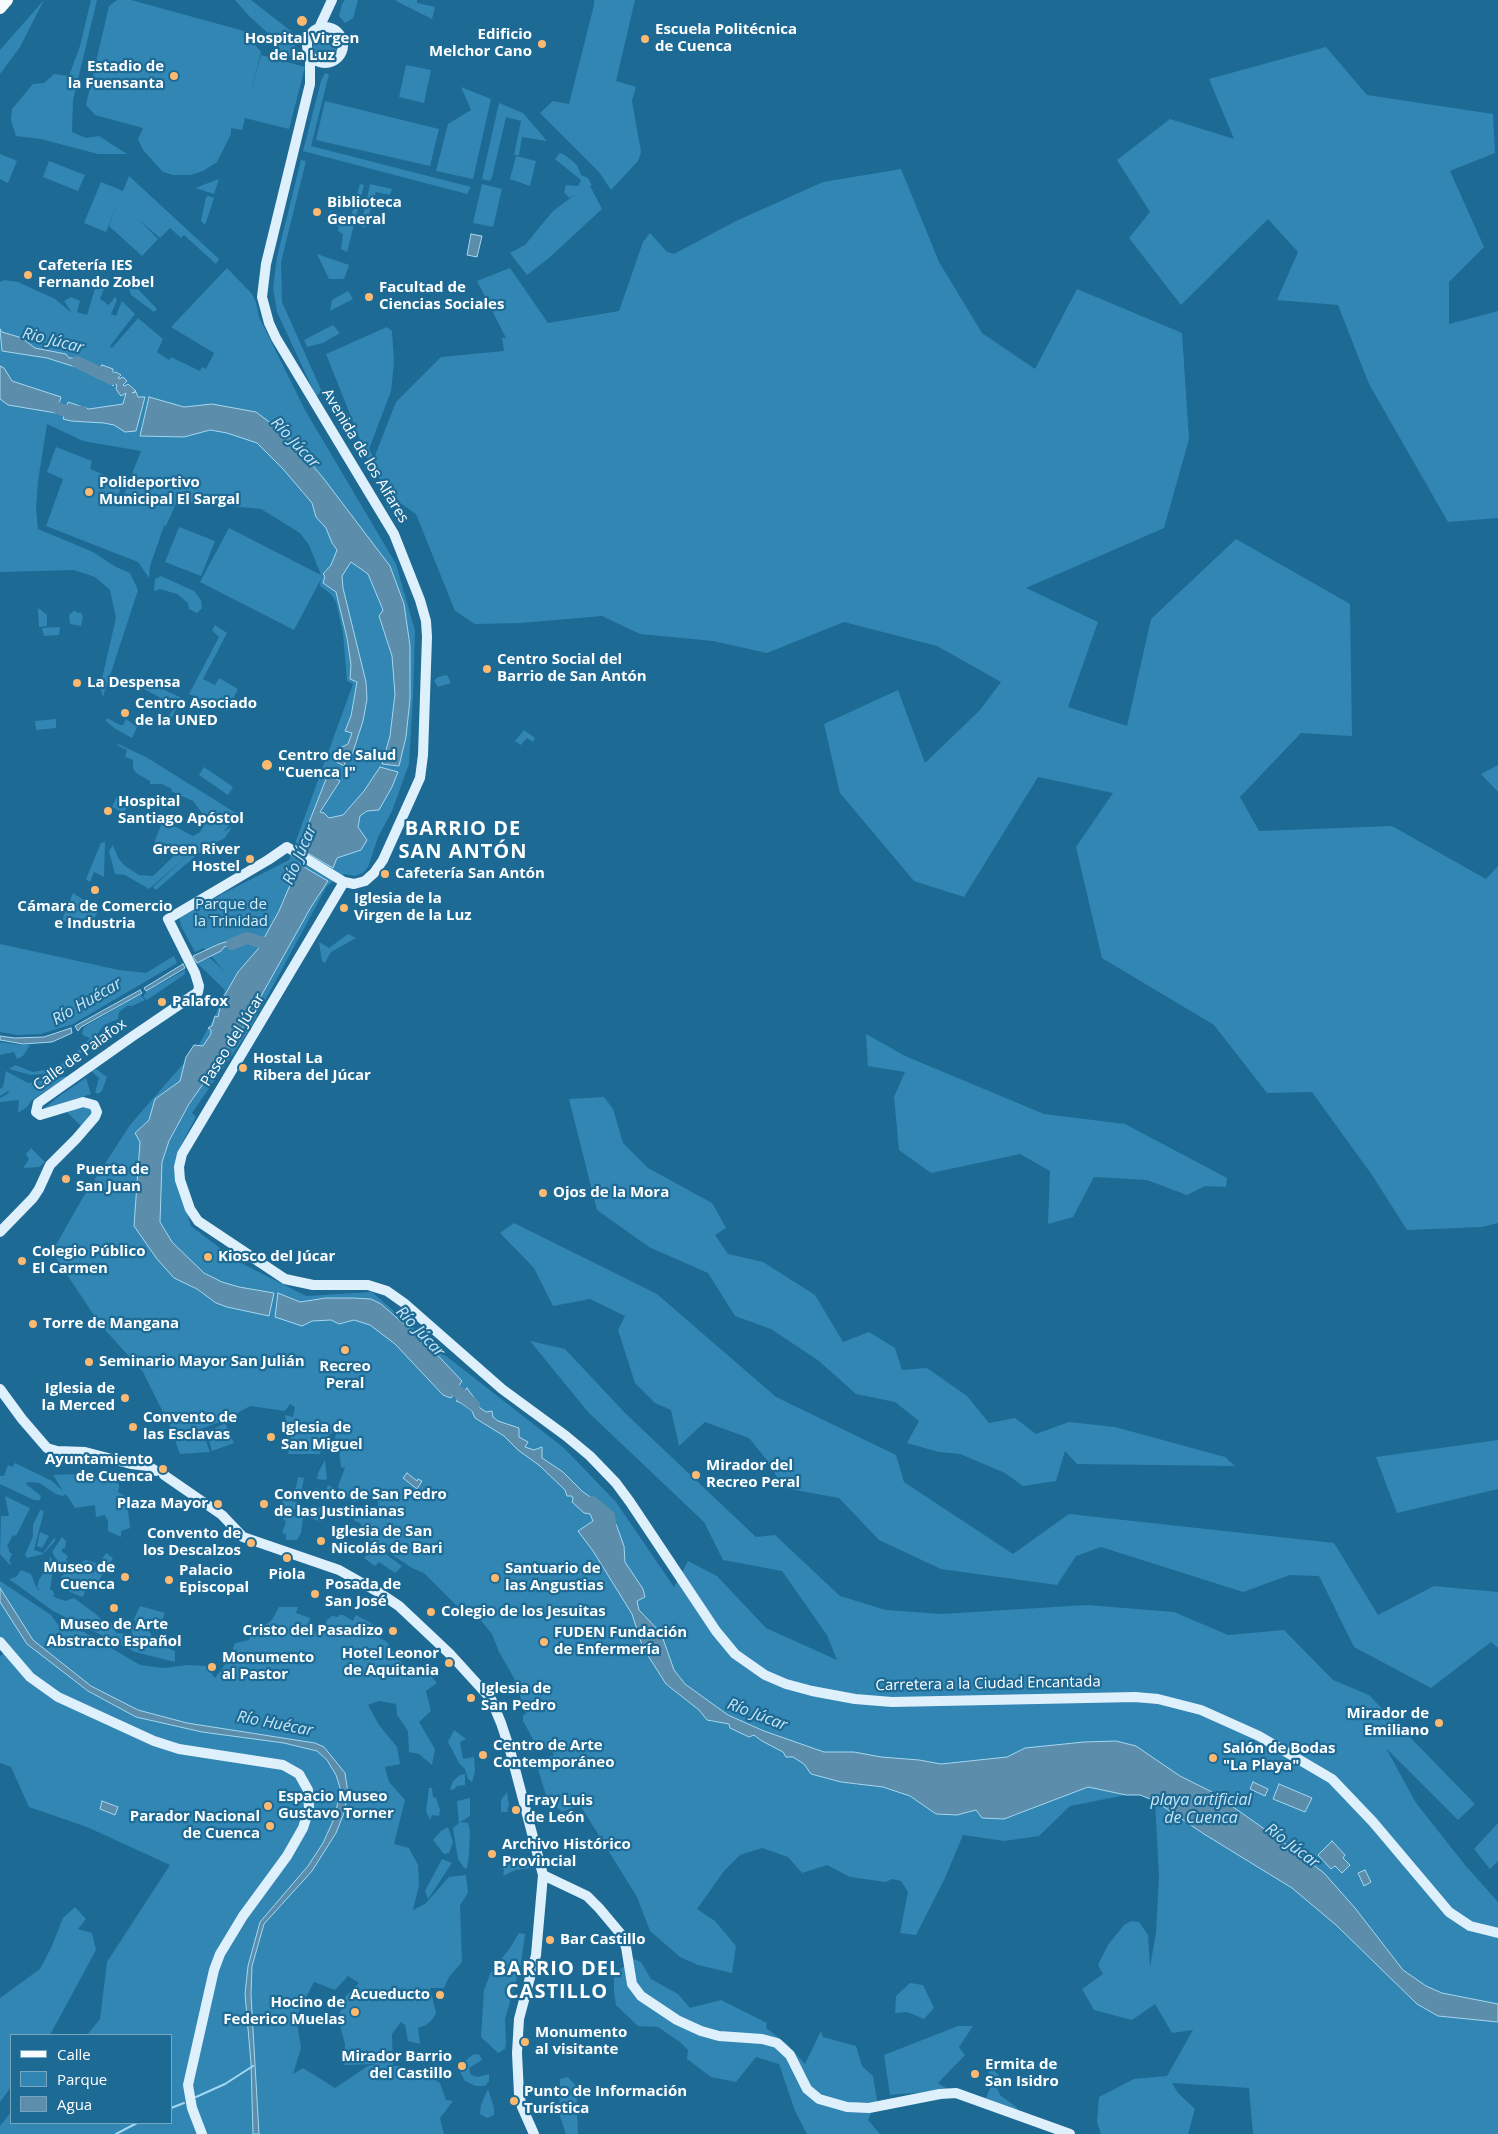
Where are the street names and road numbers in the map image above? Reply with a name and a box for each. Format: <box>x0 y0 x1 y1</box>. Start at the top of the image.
street label: Avenida de los Alfares <box>318 386 412 526</box>
street label: Paseo del Júcar <box>197 990 269 1090</box>
street label: Calle de Palafox <box>30 1015 130 1095</box>
street label: Carretera a la Ciudad Encantada <box>875 1673 1101 1695</box>

